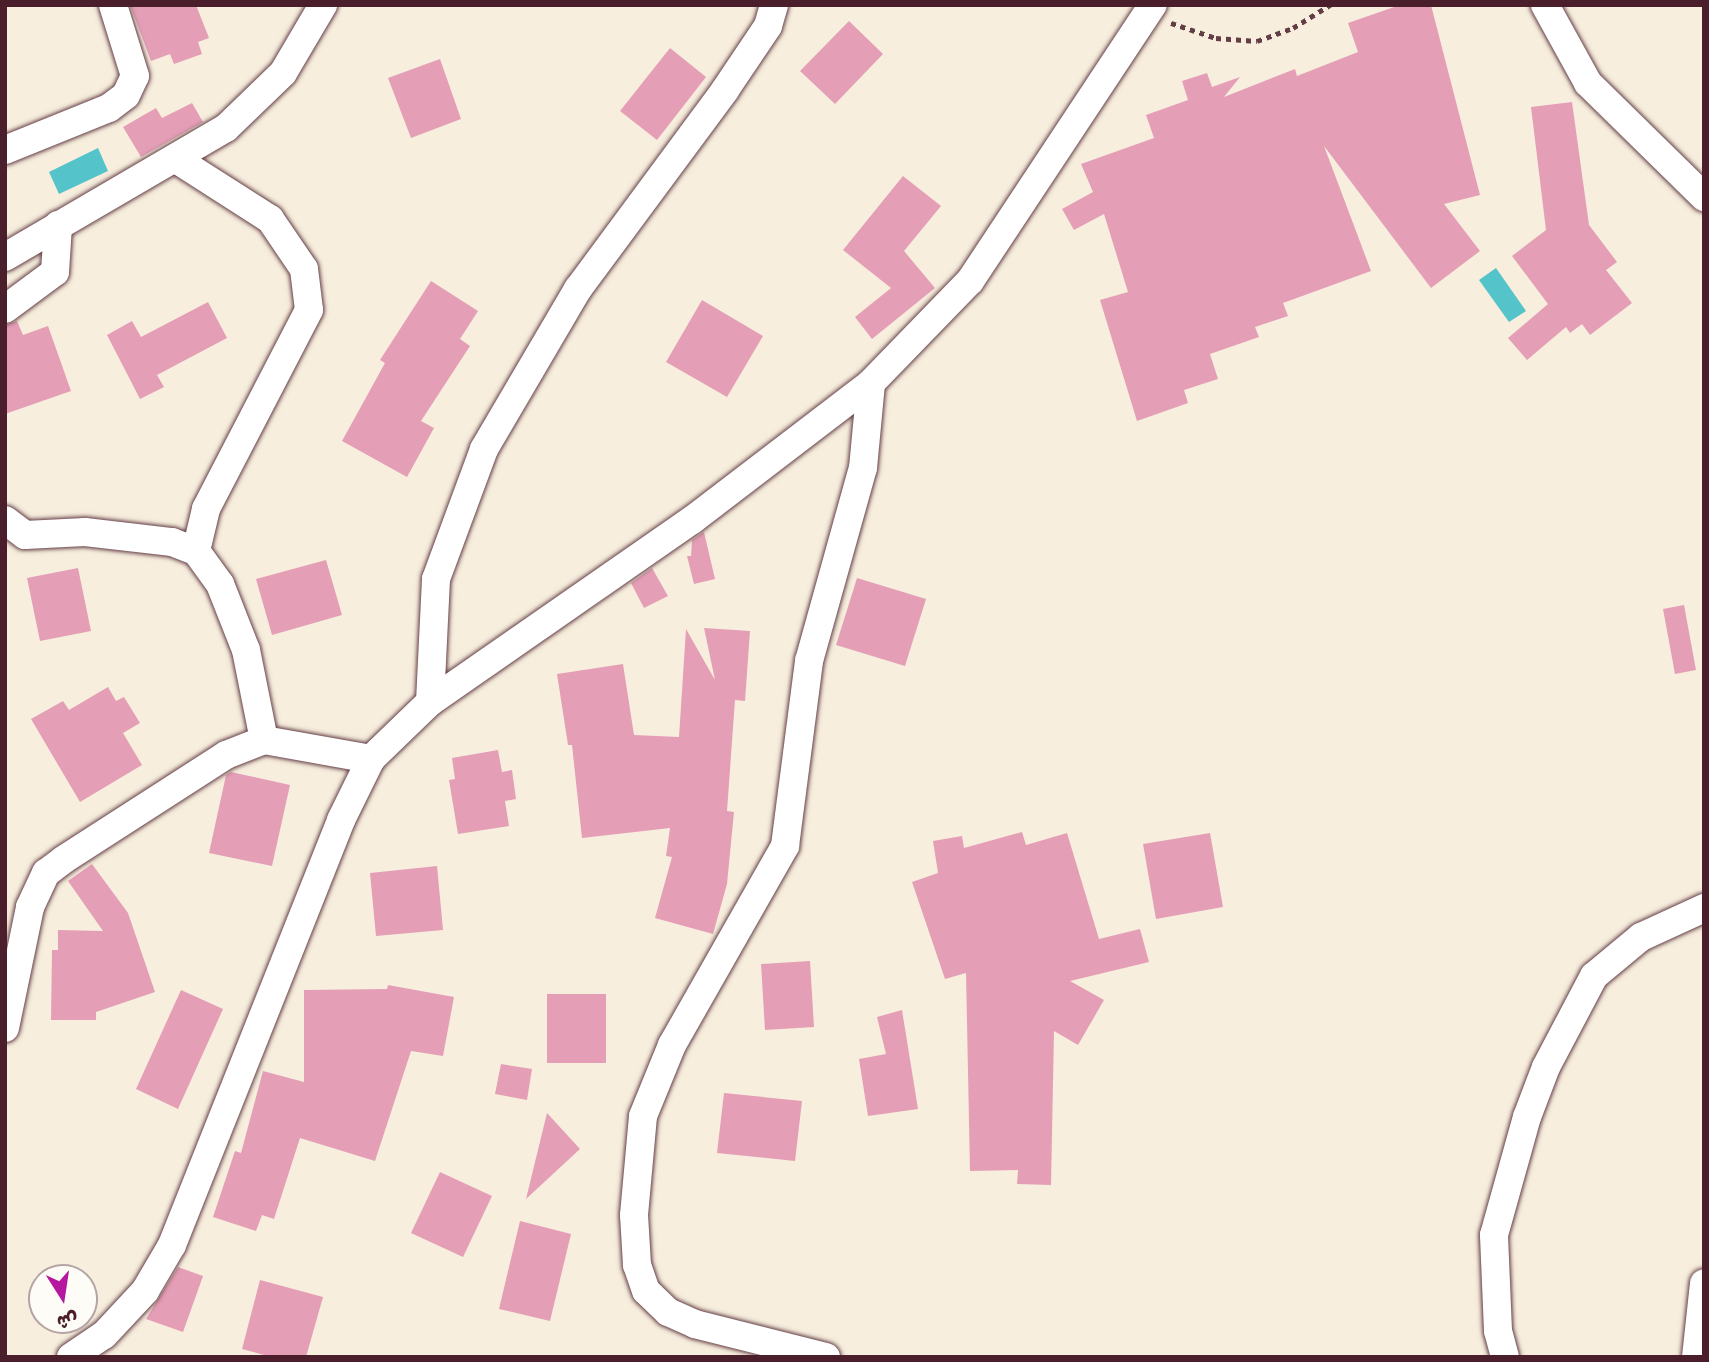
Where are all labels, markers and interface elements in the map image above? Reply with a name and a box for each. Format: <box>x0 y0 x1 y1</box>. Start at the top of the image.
north arrow <box>28 1264 98 1334</box>
text: ش <box>54 1305 80 1331</box>

